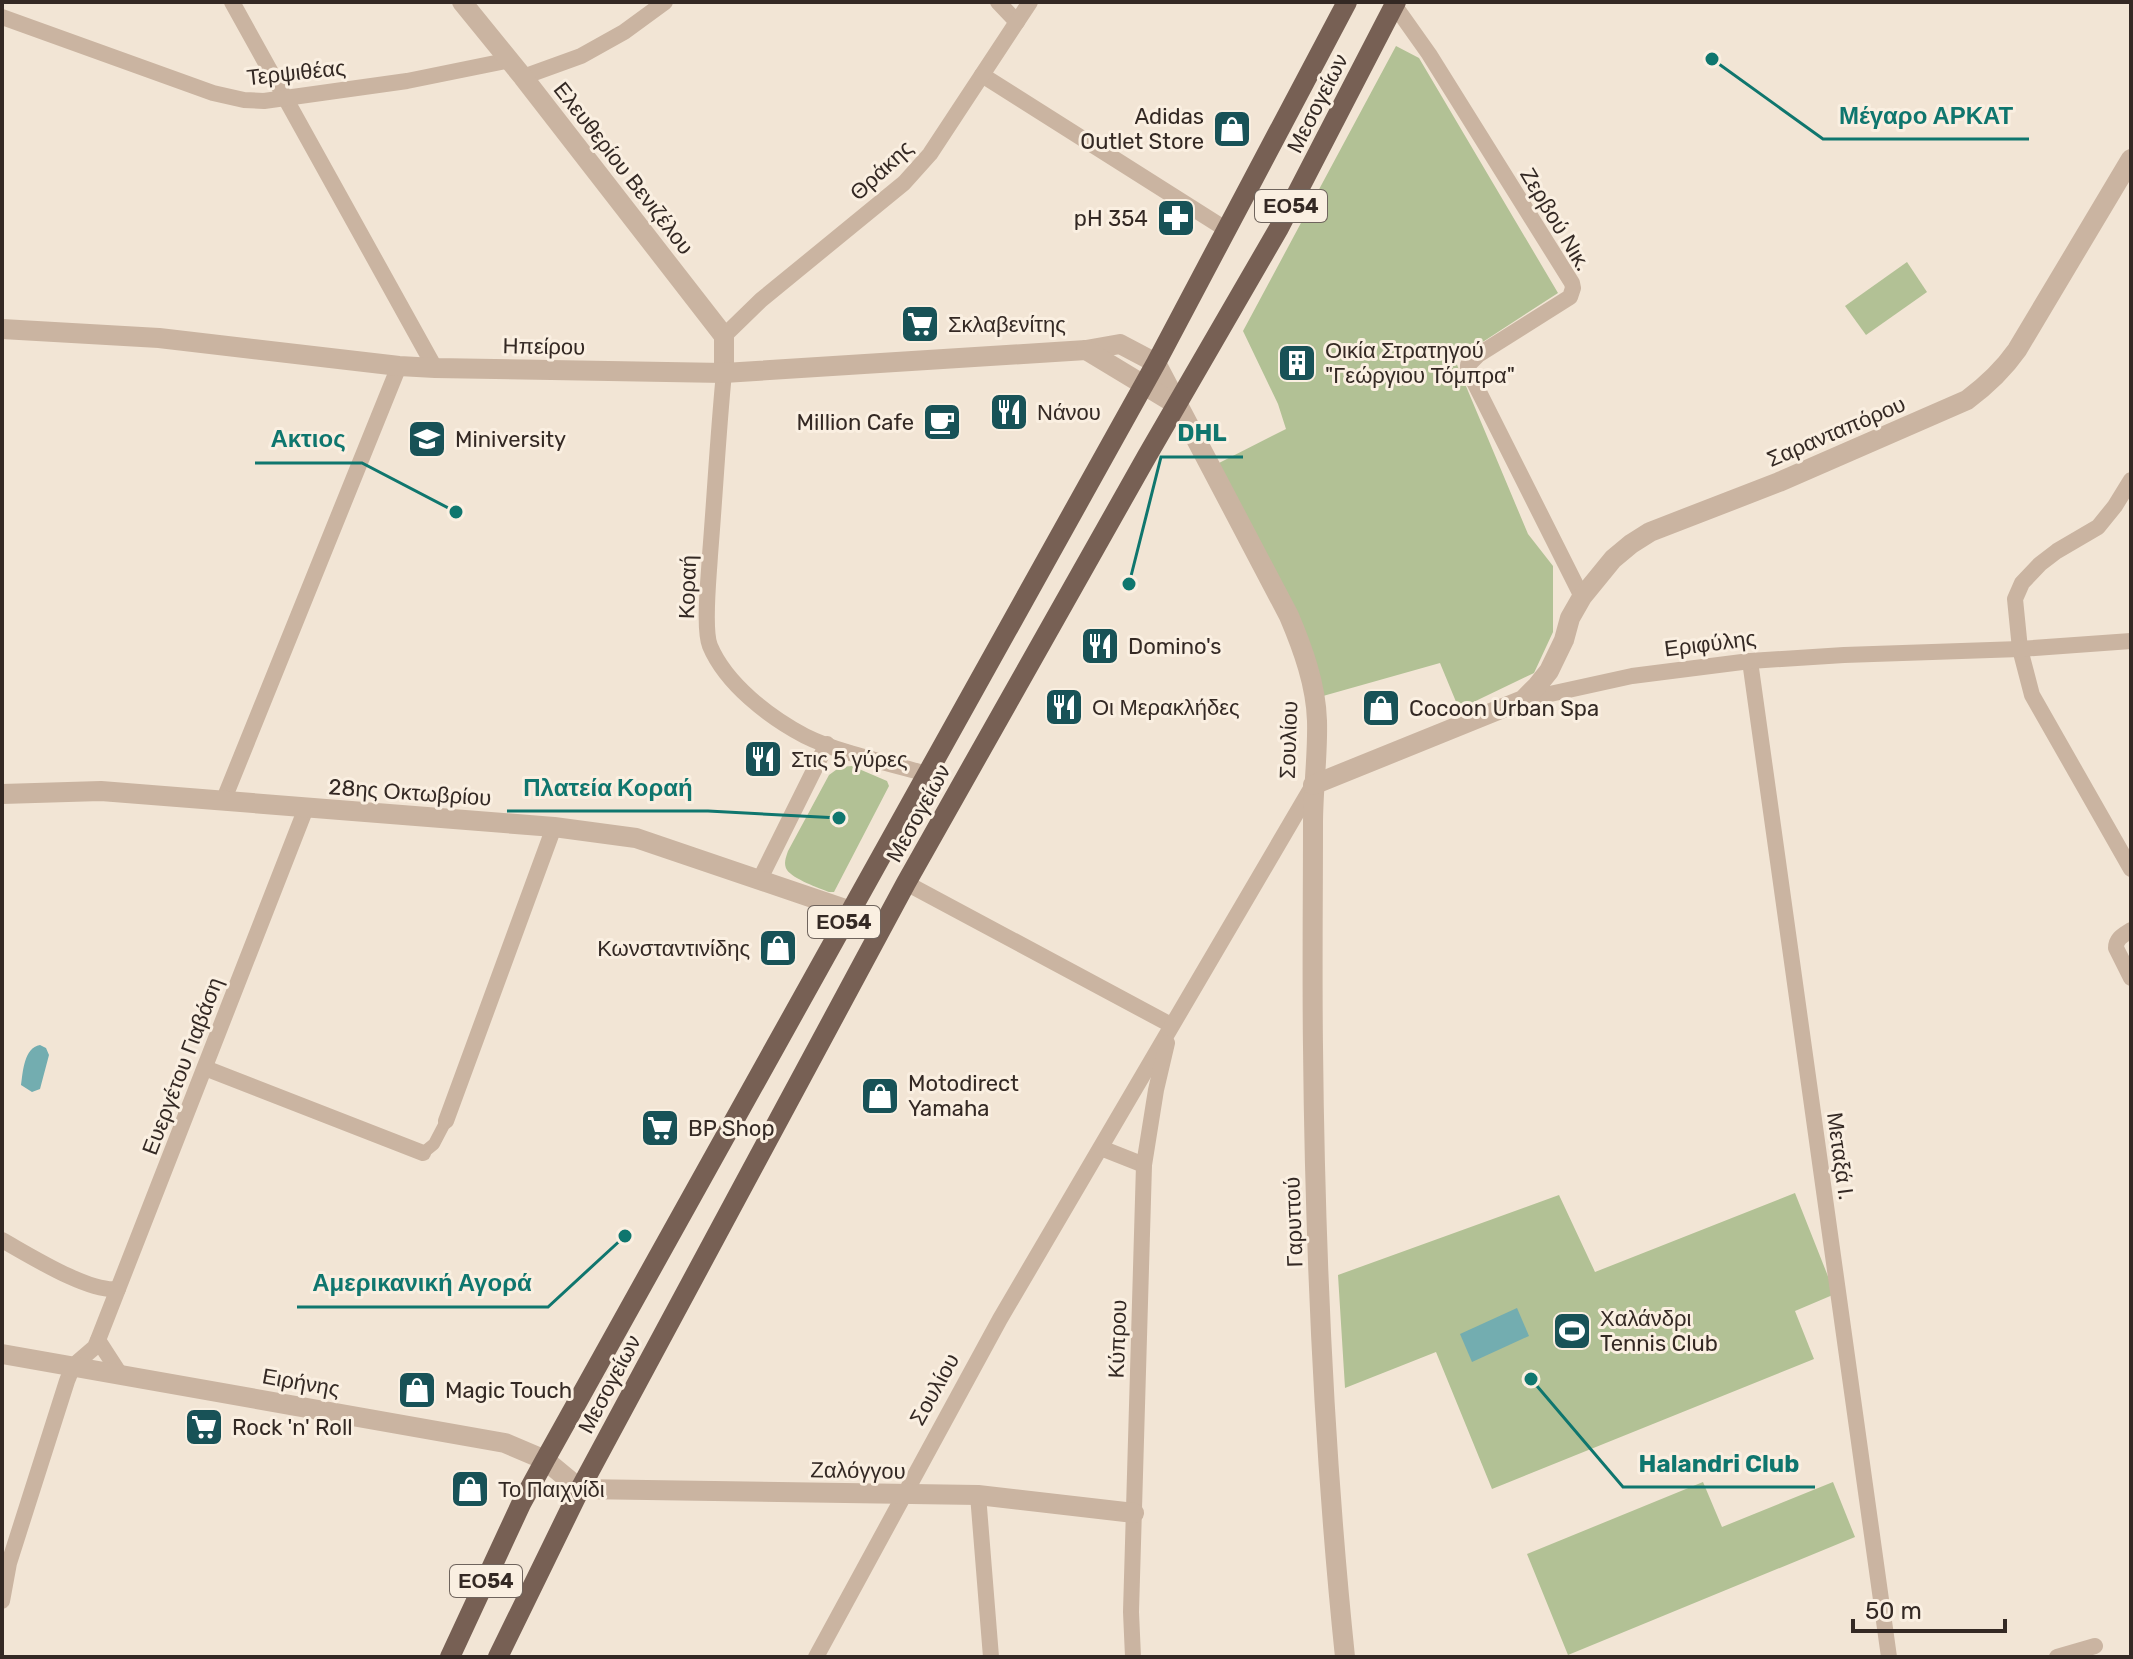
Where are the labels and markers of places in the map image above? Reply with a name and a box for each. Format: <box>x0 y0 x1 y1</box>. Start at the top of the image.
callout: Μέγαρο ΑΡΚΑΤ <box>1823 91 2029 139</box>
place label: Adidas Outlet Store <box>1080 103 1204 155</box>
shop icon: Adidas Outlet Store <box>1211 108 1253 150</box>
pharmacy icon: pH 354 <box>1155 197 1197 239</box>
place label: pH 354 <box>1074 205 1148 232</box>
supermarket icon: Σκλαβενίτης <box>899 303 941 345</box>
place label: Σκλαβενίτης <box>948 311 1066 338</box>
place label: Οικία Στρατηγού "Γεώργιου Τόμπρα" <box>1325 337 1515 389</box>
building icon: Οικία Στρατηγού "Γεώργιου Τόμπρα" <box>1276 342 1318 384</box>
restaurant icon: Νάνου <box>988 391 1030 433</box>
place label: Νάνου <box>1037 399 1101 426</box>
cafe icon: Million Cafe <box>921 401 963 443</box>
place label: Million Cafe <box>797 409 914 436</box>
callout: DHL <box>1161 409 1243 457</box>
callout: Ακτιος <box>255 415 362 463</box>
school or university icon: Miniversity <box>406 418 448 460</box>
place label: Miniversity <box>455 426 566 453</box>
restaurant icon: Domino's <box>1079 625 1121 667</box>
place label: Domino's <box>1128 633 1222 660</box>
restaurant icon: Οι Μερακλήδες <box>1043 686 1085 728</box>
shop icon: Cocoon Urban Spa <box>1360 687 1402 729</box>
place label: Οι Μερακλήδες <box>1092 694 1240 721</box>
place label: Cocoon Urban Spa <box>1409 695 1599 722</box>
restaurant icon: Στις 5 γύρες <box>742 738 784 780</box>
place label: Στις 5 γύρες <box>791 746 908 773</box>
callout: Πλατεία Κοραή <box>507 763 708 811</box>
shop icon: Κωνσταντινίδης <box>757 927 799 969</box>
place label: Κωνσταντινίδης <box>597 935 750 962</box>
place label: Motodirect Yamaha <box>908 1070 1019 1122</box>
shop icon: Motodirect Yamaha <box>859 1075 901 1117</box>
supermarket icon: BP Shop <box>639 1107 681 1149</box>
place label: BP Shop <box>688 1115 775 1142</box>
callout: Αμερικανική Αγορά <box>297 1259 548 1307</box>
place label: Χαλάνδρι Tennis Club <box>1600 1305 1718 1357</box>
sports icon: Χαλάνδρι Tennis Club <box>1551 1310 1593 1352</box>
shop icon: Magic Touch <box>396 1369 438 1411</box>
place label: Magic Touch <box>445 1377 572 1404</box>
supermarket icon: Rock 'n' Roll <box>183 1406 225 1448</box>
place label: Rock 'n' Roll <box>232 1414 353 1441</box>
callout: Halandri Club <box>1623 1439 1815 1487</box>
shop icon: Το Παιχνίδι <box>449 1468 491 1510</box>
place label: Το Παιχνίδι <box>498 1476 605 1503</box>

